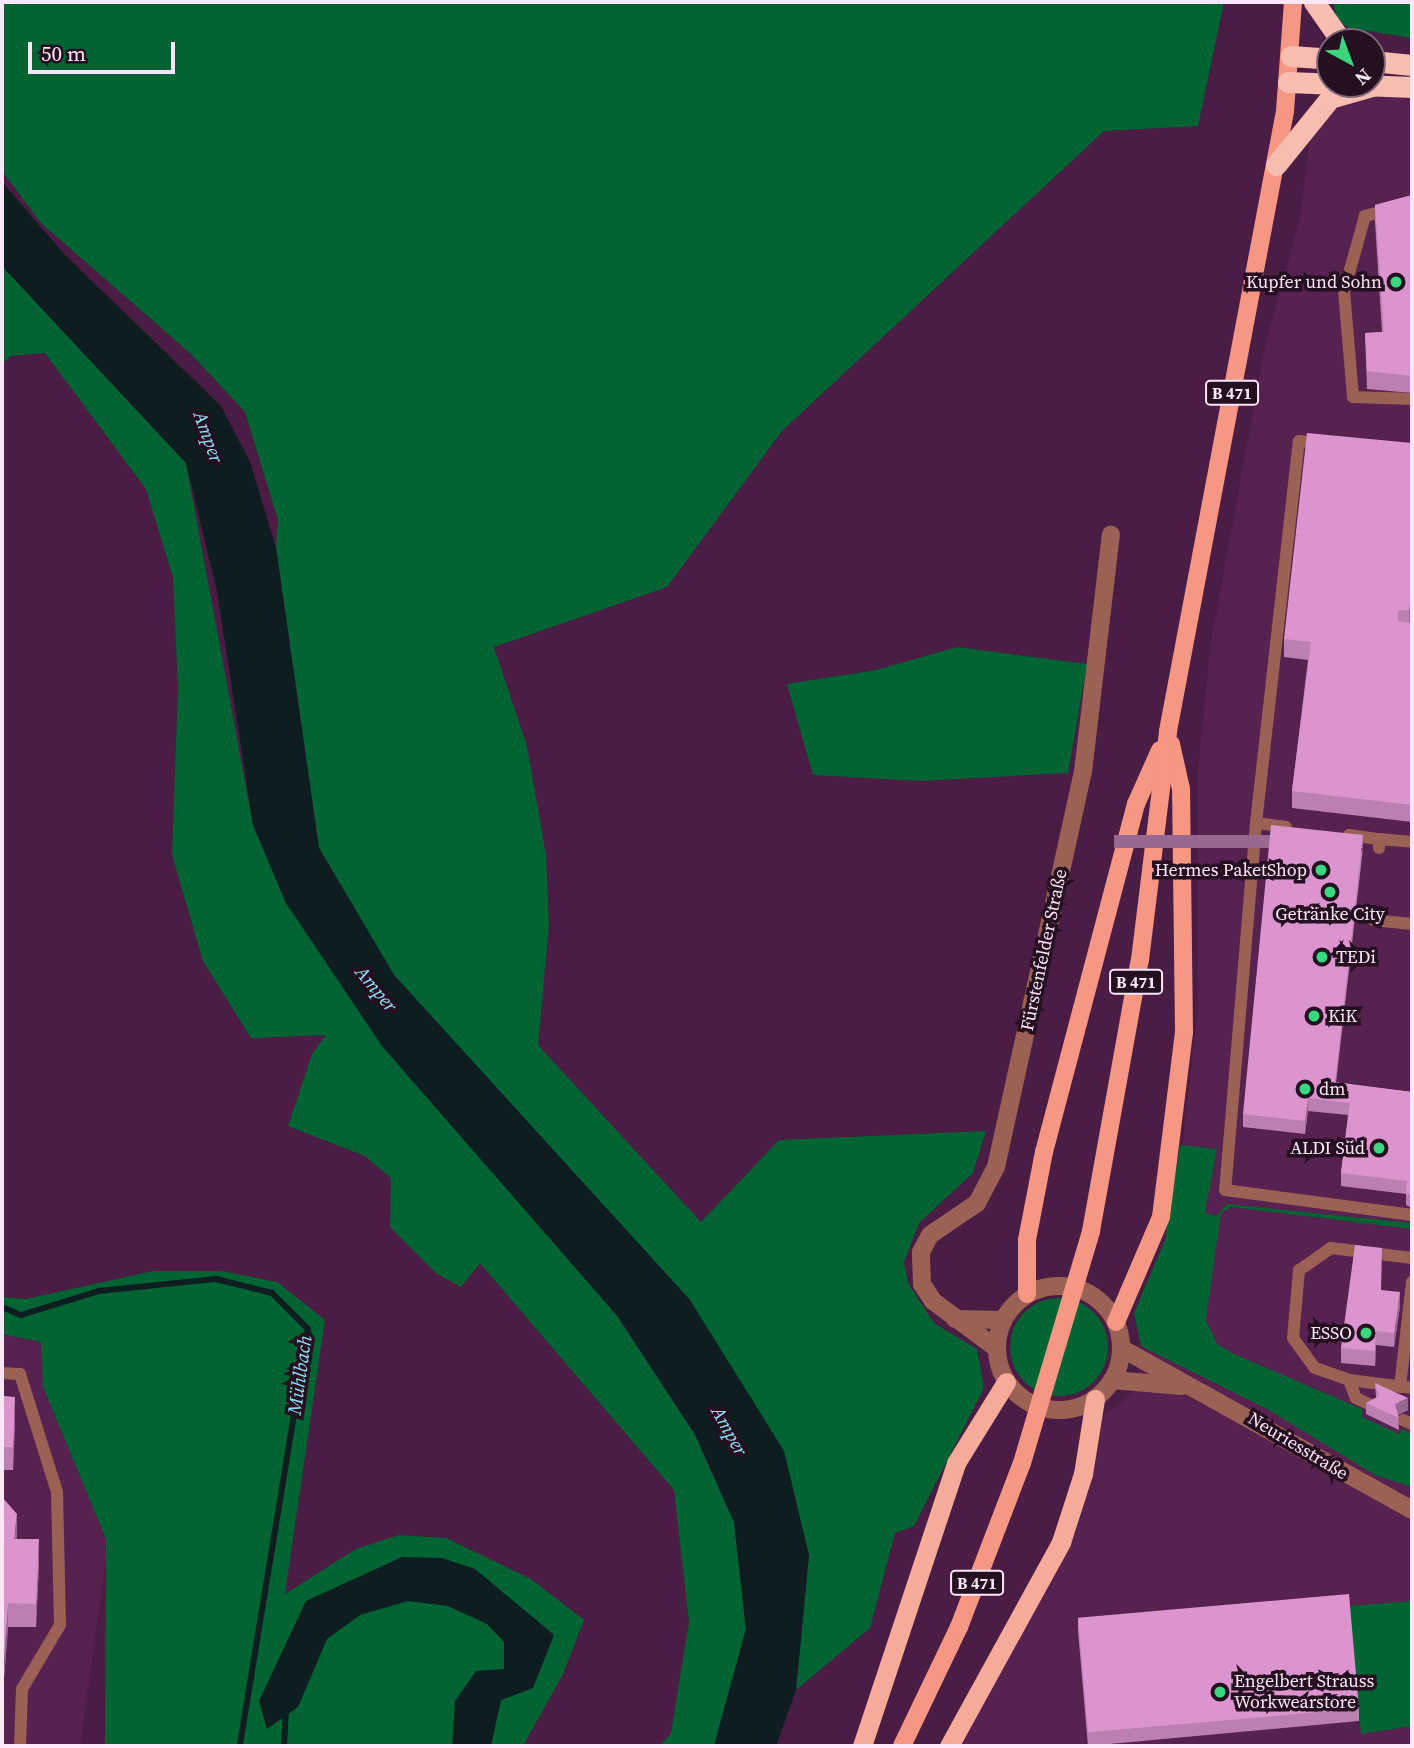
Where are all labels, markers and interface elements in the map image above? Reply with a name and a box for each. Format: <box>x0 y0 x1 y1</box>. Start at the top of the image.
scale bar <box>32 28 178 72</box>
north arrow <box>1316 28 1386 98</box>
text: 50 m <box>41 39 86 68</box>
text: N <box>1350 63 1377 92</box>
place label: Kupfer und Sohn <box>1246 271 1382 293</box>
marker: Kupfer und Sohn <box>1388 274 1404 290</box>
road number: B 471 <box>1204 380 1260 406</box>
water label: Amper <box>188 408 228 466</box>
place label: Hermes PaketShop <box>1155 859 1307 881</box>
marker: Hermes PaketShop <box>1313 862 1329 878</box>
street label: Fürstenfelder Straße <box>1016 867 1072 1033</box>
marker: Getränke City <box>1322 884 1338 900</box>
place label: Getränke City <box>1275 903 1385 925</box>
place label: TEDi <box>1336 946 1376 968</box>
marker: TEDi <box>1314 949 1330 965</box>
water label: Amper <box>350 961 402 1017</box>
road number: B 471 <box>1108 970 1164 994</box>
place label: KiK <box>1328 1005 1357 1027</box>
marker: KiK <box>1306 1008 1322 1024</box>
place label: dm <box>1319 1078 1345 1100</box>
marker: dm <box>1297 1081 1313 1097</box>
place label: ALDI Süd <box>1290 1137 1365 1159</box>
marker: ALDI Süd <box>1371 1140 1387 1156</box>
place label: ESSO <box>1310 1322 1352 1344</box>
marker: ESSO <box>1358 1325 1374 1341</box>
water label: Mühlbach <box>283 1334 317 1416</box>
water label: Amper <box>706 1402 752 1460</box>
street label: Neuriesstraße <box>1244 1408 1352 1484</box>
road number: B 471 <box>949 1570 1005 1596</box>
place label: Engelbert Strauss Workwearstore <box>1234 1671 1374 1714</box>
marker: Engelbert Strauss Workwearstore <box>1212 1684 1228 1700</box>

